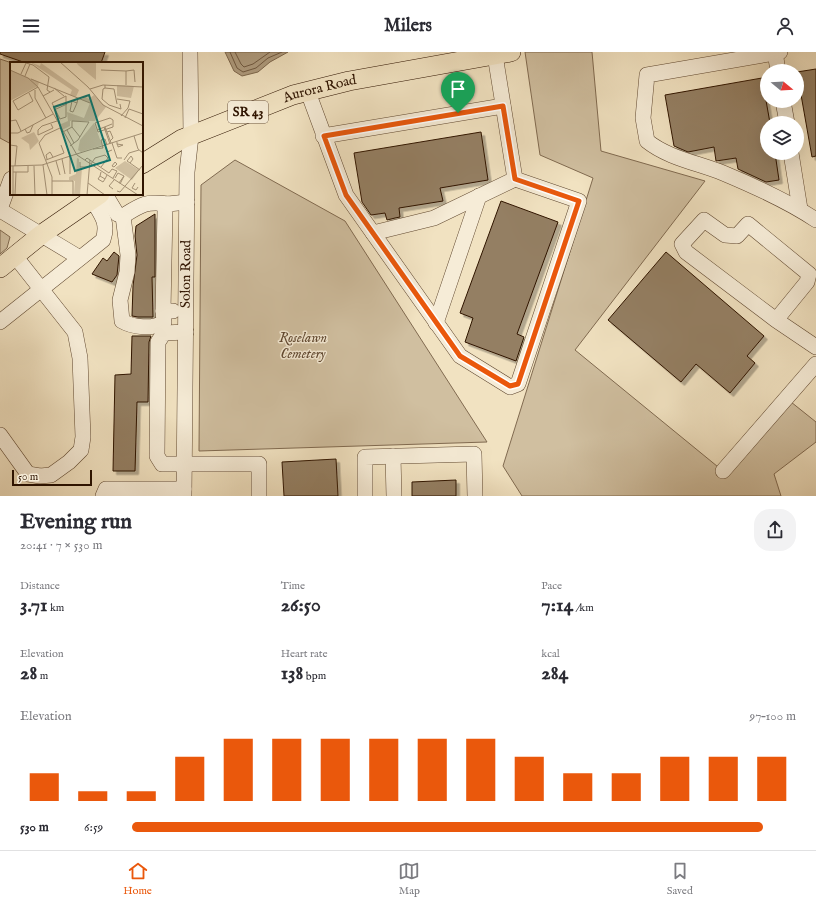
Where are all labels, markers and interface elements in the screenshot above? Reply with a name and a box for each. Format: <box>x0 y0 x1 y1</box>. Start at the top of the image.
icon: menu <box>20 15 42 37</box>
text: Milers <box>384 15 432 38</box>
icon: person <box>774 15 796 37</box>
inset map <box>10 62 143 195</box>
north arrow <box>760 64 804 108</box>
map controls <box>760 64 804 160</box>
street label: Aurora Road <box>279 71 358 108</box>
pin <box>441 72 475 113</box>
icon: arrive <box>447 78 469 100</box>
road number: SR 43 <box>228 101 268 123</box>
button: layers <box>760 116 804 160</box>
street label: Solon Road <box>177 239 195 308</box>
park label: Roselawn Cemetery <box>279 329 327 363</box>
scale bar <box>12 468 92 487</box>
text: 50 m <box>18 470 38 484</box>
text: Evening run <box>20 508 132 536</box>
button: share <box>754 509 796 551</box>
text: 20:41 · 7 × 530 m <box>20 537 102 554</box>
text: Distance <box>20 579 60 593</box>
text: Time <box>281 579 305 593</box>
text: Pace <box>541 579 562 593</box>
text: 3.71 <box>20 593 48 618</box>
text: 26:50 <box>281 593 321 618</box>
text: 7:14 <box>541 593 573 618</box>
text: km <box>48 601 64 615</box>
text: /km <box>573 601 594 615</box>
text: Elevation <box>20 647 64 661</box>
text: Heart rate <box>281 647 328 661</box>
text: kcal <box>541 647 560 661</box>
text: 28 <box>20 661 37 686</box>
text: 138 <box>281 661 303 686</box>
text: 284 <box>541 661 568 686</box>
text: m <box>37 669 48 683</box>
text: bpm <box>303 669 326 683</box>
text: Elevation <box>20 708 72 725</box>
text: 97–100 m <box>749 708 796 725</box>
text: 530 m <box>20 819 49 836</box>
text: 6:59 <box>84 819 103 836</box>
tab: Home <box>123 860 152 898</box>
tab: Map <box>398 860 420 898</box>
tab: Saved <box>667 860 693 898</box>

